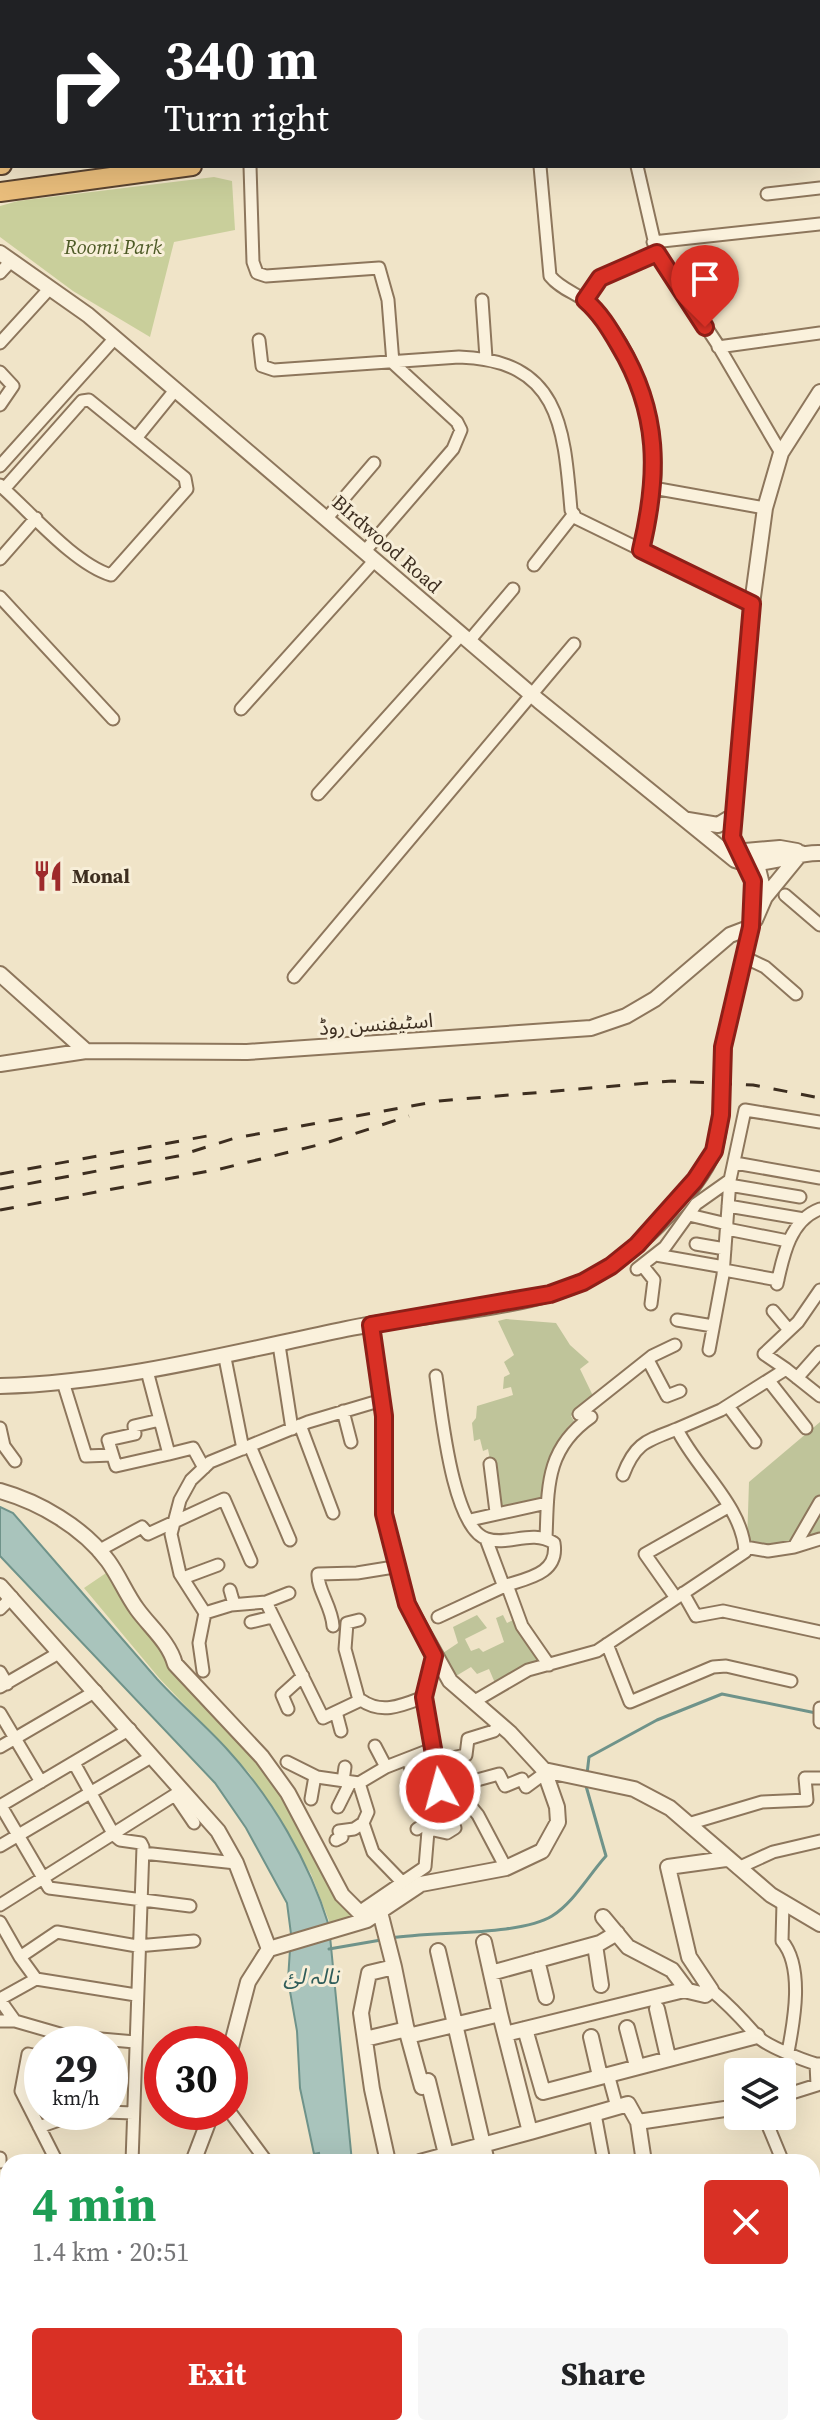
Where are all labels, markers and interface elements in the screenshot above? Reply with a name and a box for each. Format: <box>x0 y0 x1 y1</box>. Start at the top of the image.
text: 340 m <box>164 21 318 98</box>
icon: right <box>32 32 136 136</box>
text: Turn right <box>164 94 329 143</box>
park label: Roomi Park <box>63 233 162 261</box>
pin <box>671 245 739 327</box>
icon: arrive <box>683 257 727 301</box>
street label: BIrdwood Road <box>326 488 448 600</box>
restaurant icon: Monal <box>31 859 65 893</box>
place label: Monal <box>72 862 130 890</box>
street label: اسٹیفنسن روڈ <box>318 1006 434 1042</box>
position arrow <box>398 1747 482 1831</box>
water label: نالہ لئ <box>283 1961 341 1991</box>
speed limit sign: 30 <box>144 2026 248 2130</box>
text: 29 <box>54 2041 98 2095</box>
map controls <box>724 2058 796 2130</box>
button: layers <box>724 2058 796 2130</box>
text: km/h <box>52 2084 100 2112</box>
text: 4 min <box>32 2171 157 2237</box>
button: close <box>704 2180 788 2264</box>
text: 1.4 km · 20:51 <box>32 2234 189 2270</box>
button: Exit <box>32 2328 402 2420</box>
button: Share <box>418 2328 788 2420</box>

